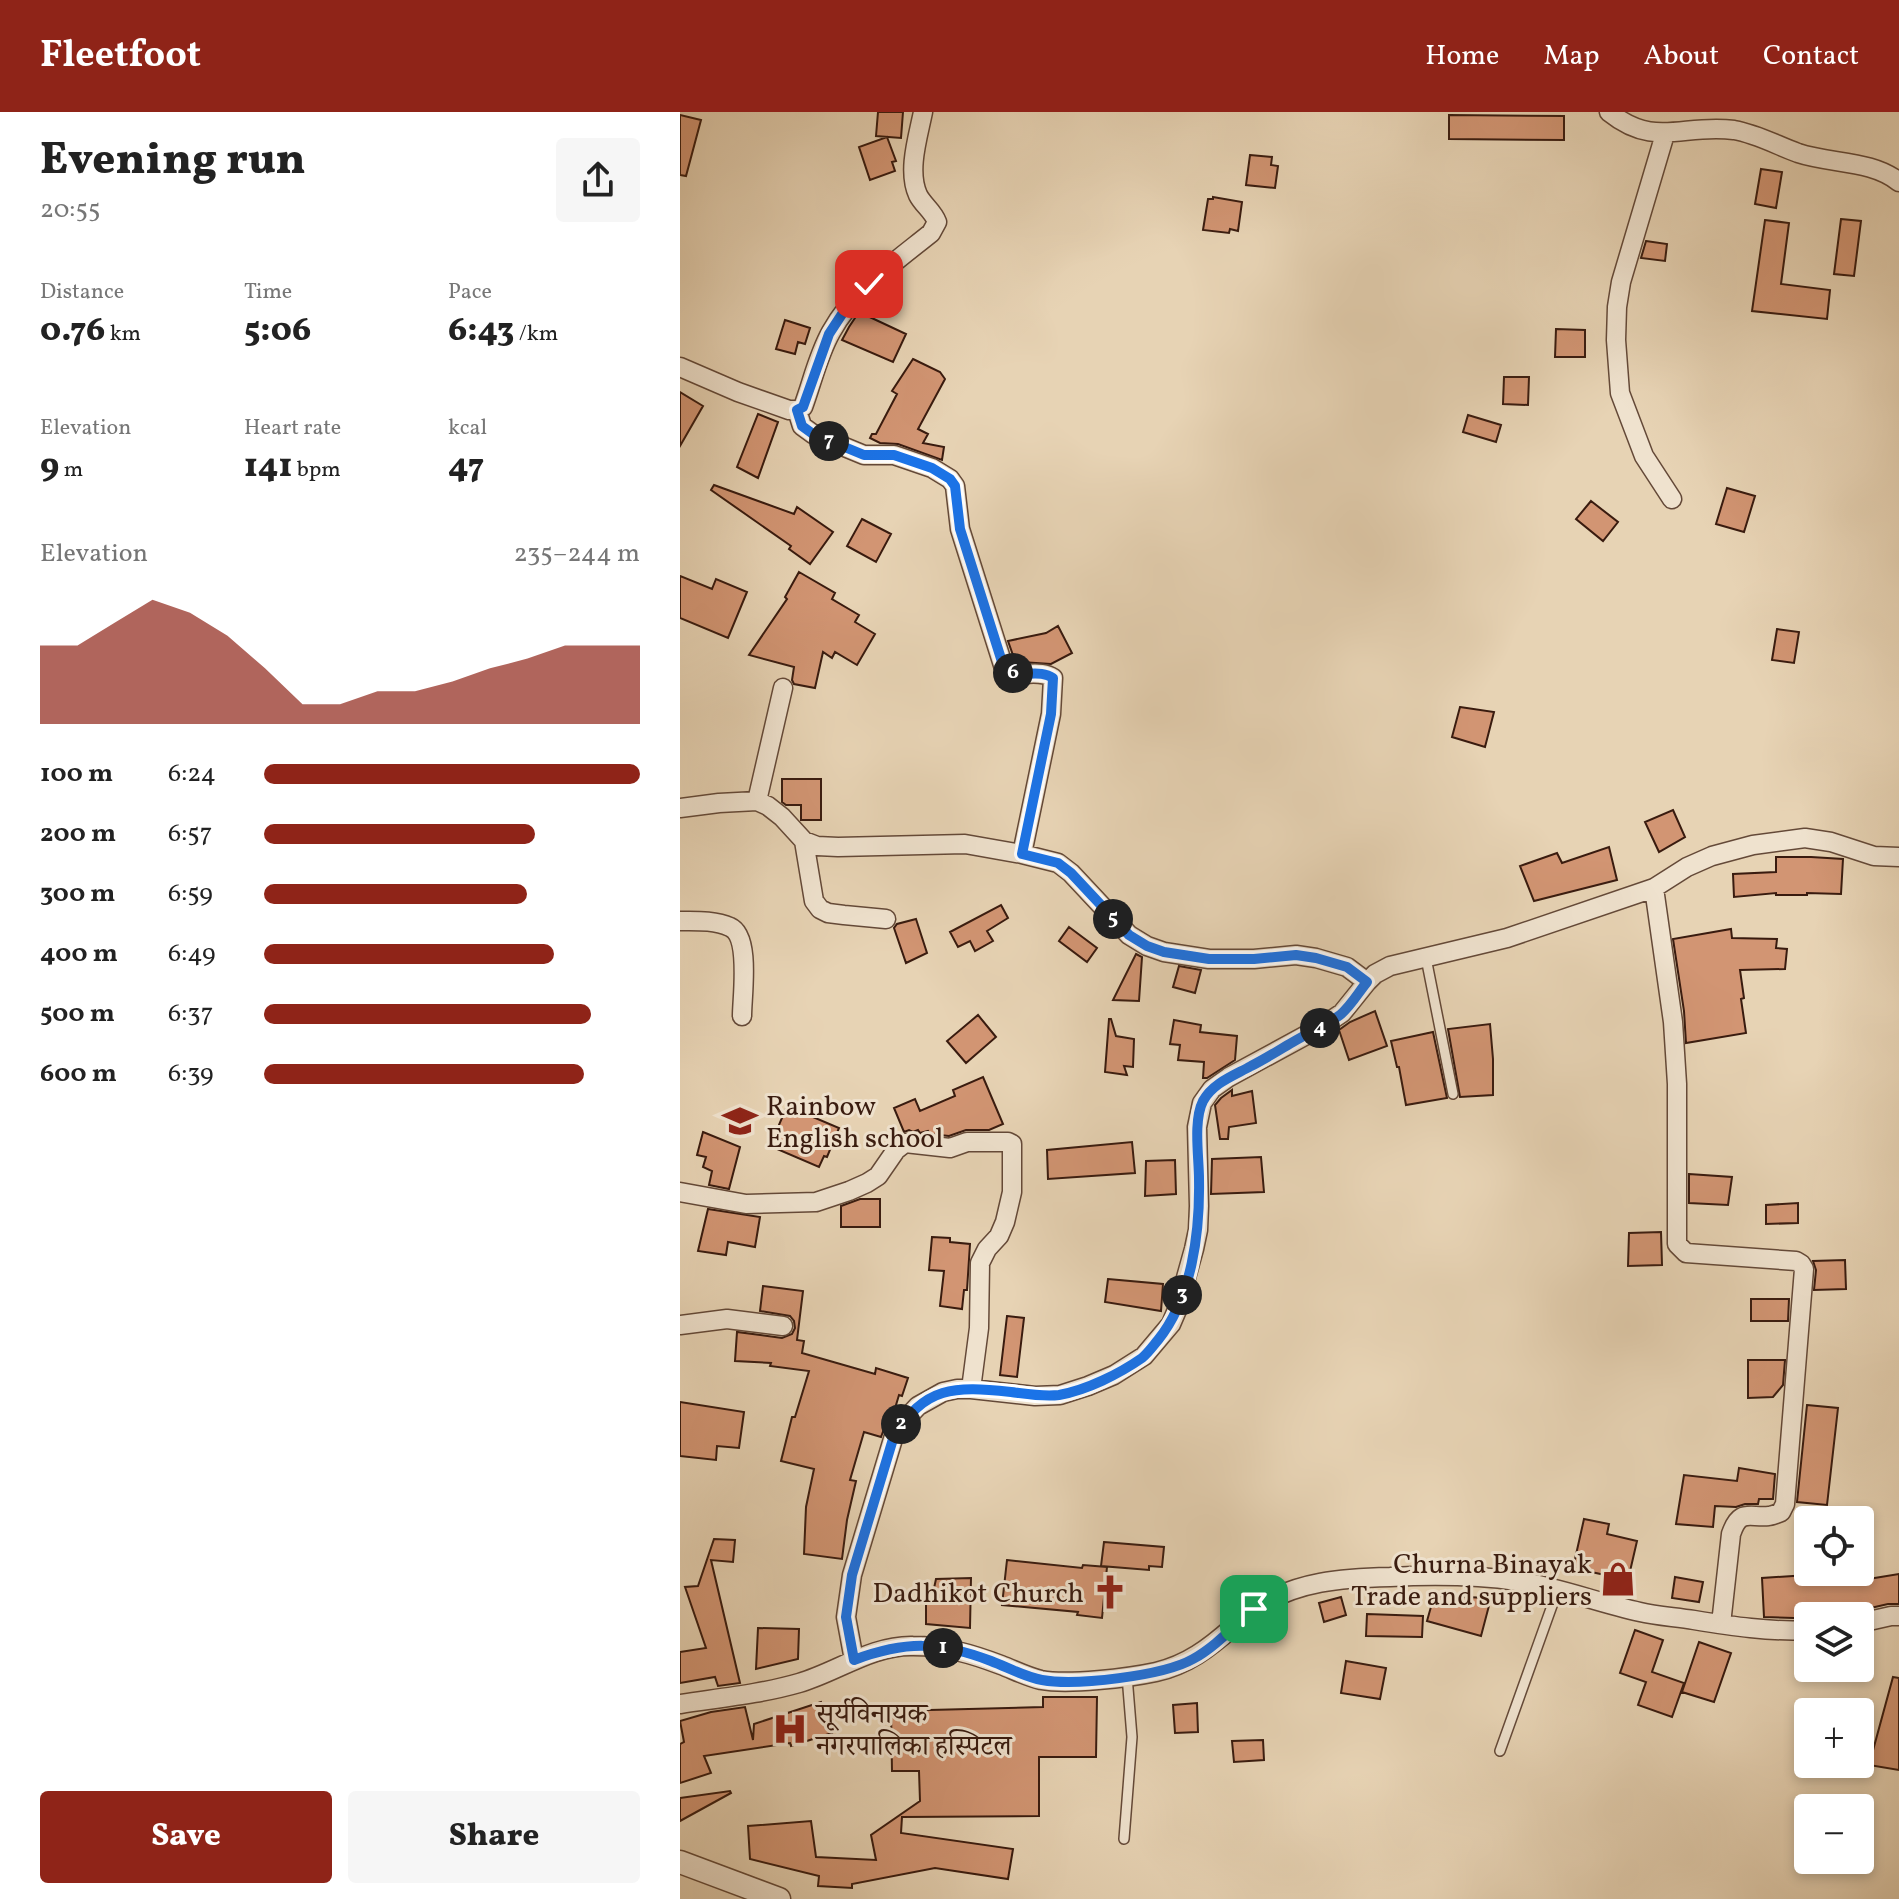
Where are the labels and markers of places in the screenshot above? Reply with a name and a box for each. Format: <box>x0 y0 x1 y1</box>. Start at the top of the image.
pin <box>835 250 903 318</box>
pin: 7 <box>809 421 849 461</box>
pin: 6 <box>993 653 1033 693</box>
pin: 5 <box>1093 899 1133 939</box>
pin: 4 <box>1300 1008 1340 1048</box>
place label: Rainbow English school <box>766 1088 943 1159</box>
school or university icon: Rainbow English school <box>721 1102 759 1140</box>
pin: 3 <box>1162 1275 1202 1315</box>
pin: 2 <box>881 1404 921 1444</box>
place label: Churna Binayak Trade and suppliers <box>1351 1546 1592 1617</box>
shop icon: Churna Binayak Trade and suppliers <box>1599 1560 1637 1598</box>
church icon: Dadhikot Church <box>1091 1573 1129 1611</box>
place label: Dadhikot Church <box>873 1575 1084 1614</box>
pin <box>1220 1575 1288 1643</box>
pin: 1 <box>923 1628 963 1668</box>
place label: सूर्यविनायक नगरपालिका हस्पिटल <box>814 1696 1013 1767</box>
hospital icon: सूर्यविनायक नगरपालिका हस्पिटल <box>771 1710 809 1748</box>

